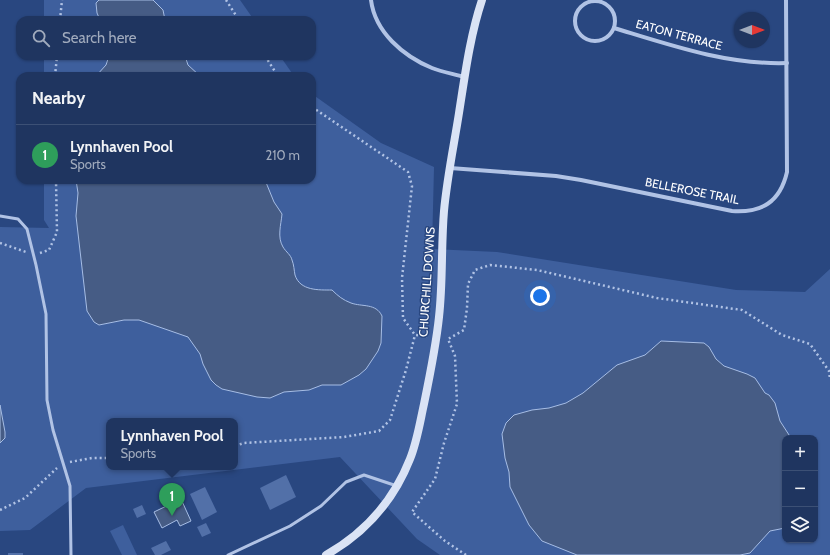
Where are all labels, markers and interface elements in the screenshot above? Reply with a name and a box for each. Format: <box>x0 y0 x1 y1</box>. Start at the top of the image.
north arrow <box>734 12 770 48</box>
search box <box>16 16 316 60</box>
street label: EATON TERRACE <box>634 16 724 53</box>
icon: search <box>30 27 52 49</box>
text: Search here <box>62 29 137 47</box>
text: Nearby <box>32 88 85 108</box>
text: Lynnhaven Pool <box>70 138 173 156</box>
text: 1 <box>43 147 47 163</box>
text: 210 m <box>266 147 300 163</box>
text: Sports <box>70 156 106 172</box>
street label: BELLEROSE TRAIL <box>644 174 740 207</box>
street label: CHURCHILL DOWNS <box>415 227 438 337</box>
your location <box>530 286 550 306</box>
popup <box>106 418 238 470</box>
text: Lynnhaven Pool <box>120 427 224 445</box>
map controls <box>782 435 818 543</box>
button: + <box>782 435 818 471</box>
text: Sports <box>120 445 156 461</box>
button: − <box>782 471 818 507</box>
pin: 1 <box>159 483 185 516</box>
button: layers <box>782 507 818 543</box>

